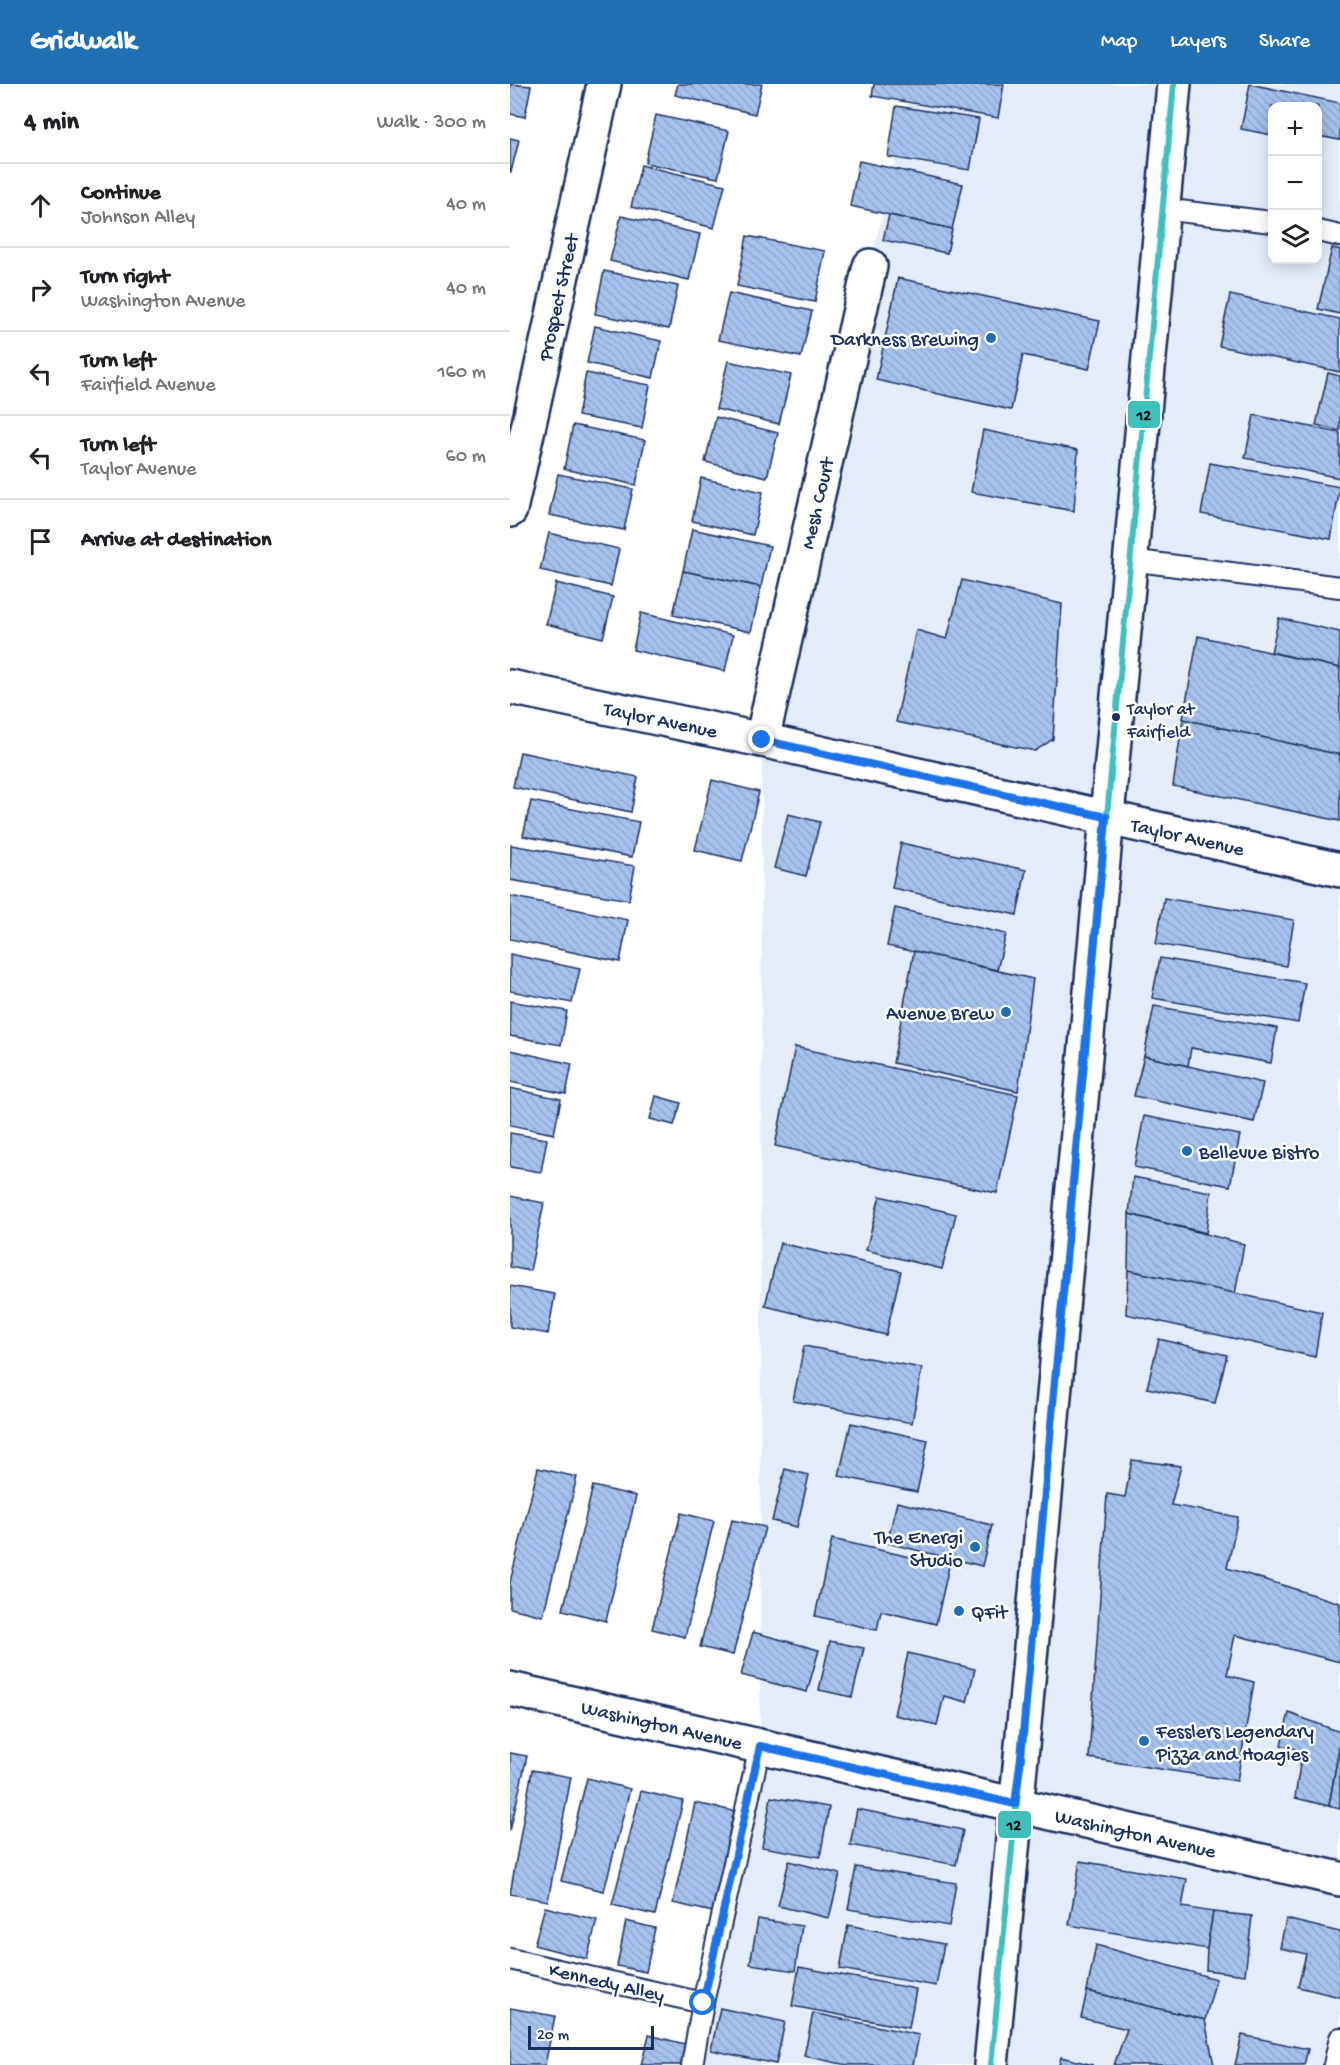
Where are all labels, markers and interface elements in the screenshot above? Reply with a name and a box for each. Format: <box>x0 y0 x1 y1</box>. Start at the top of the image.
text: Gridwalk <box>30 26 136 59</box>
text: Map <box>1101 30 1137 55</box>
text: Layers <box>1170 30 1226 55</box>
text: Share <box>1259 30 1310 55</box>
map controls <box>1268 102 1322 264</box>
button: + <box>1268 102 1322 156</box>
text: 4 min <box>24 108 79 139</box>
text: Walk · 300 m <box>377 112 486 135</box>
button: − <box>1268 156 1322 210</box>
text: Continue <box>81 181 161 207</box>
icon: ahead <box>24 189 57 222</box>
text: 40 m <box>446 194 486 217</box>
text: Johnson Alley <box>81 207 195 230</box>
button: layers <box>1268 210 1322 264</box>
street label: Prospect Street <box>535 231 586 364</box>
text: Turn right <box>81 265 169 291</box>
icon: right <box>24 273 57 306</box>
text: 40 m <box>446 278 486 301</box>
text: Washington Avenue <box>81 291 245 314</box>
place label: Darkness Brewing <box>829 330 979 353</box>
marker: Darkness Brewing <box>984 331 998 345</box>
text: Turn left <box>81 349 155 375</box>
icon: left <box>24 357 57 390</box>
text: 160 m <box>437 362 486 385</box>
text: Fairfield Avenue <box>81 375 216 398</box>
line badge: 12 <box>1127 400 1161 429</box>
text: 12 <box>1136 408 1151 427</box>
text: Turn left <box>81 433 155 459</box>
icon: left <box>24 441 57 474</box>
text: 60 m <box>446 446 486 469</box>
street label: Mesh Court <box>798 454 841 552</box>
text: Taylor Avenue <box>81 459 196 482</box>
icon: arrive <box>24 525 57 558</box>
text: Arrive at destination <box>81 528 271 554</box>
street label: Taylor Avenue <box>600 699 720 745</box>
place label: Taylor at Fairfield <box>1126 700 1196 744</box>
marker: Taylor at Fairfield <box>1110 711 1122 723</box>
route end <box>748 726 774 752</box>
street label: Taylor Avenue <box>1127 815 1247 863</box>
place label: Avenue Brew <box>886 1004 994 1027</box>
marker: Avenue Brew <box>999 1005 1013 1019</box>
place label: Bellevue Bistro <box>1198 1143 1320 1166</box>
marker: Bellevue Bistro <box>1180 1144 1194 1158</box>
place label: The Energi Studio <box>873 1528 963 1574</box>
marker: The Energi Studio <box>968 1540 982 1554</box>
place label: QFit <box>971 1603 1009 1626</box>
marker: QFit <box>952 1604 966 1618</box>
street label: Washington Avenue <box>579 1698 745 1757</box>
place label: Fesslers Legendary Pizza and Hoagies <box>1155 1722 1314 1768</box>
marker: Fesslers Legendary Pizza and Hoagies <box>1137 1734 1151 1748</box>
street label: Washington Avenue <box>1052 1806 1218 1865</box>
line badge: 12 <box>997 1810 1032 1839</box>
text: 12 <box>1006 1818 1021 1837</box>
street label: Kennedy Alley <box>546 1960 666 2009</box>
route start <box>689 1989 715 2015</box>
scale bar <box>528 2023 654 2050</box>
text: 20 m <box>537 2027 569 2046</box>

